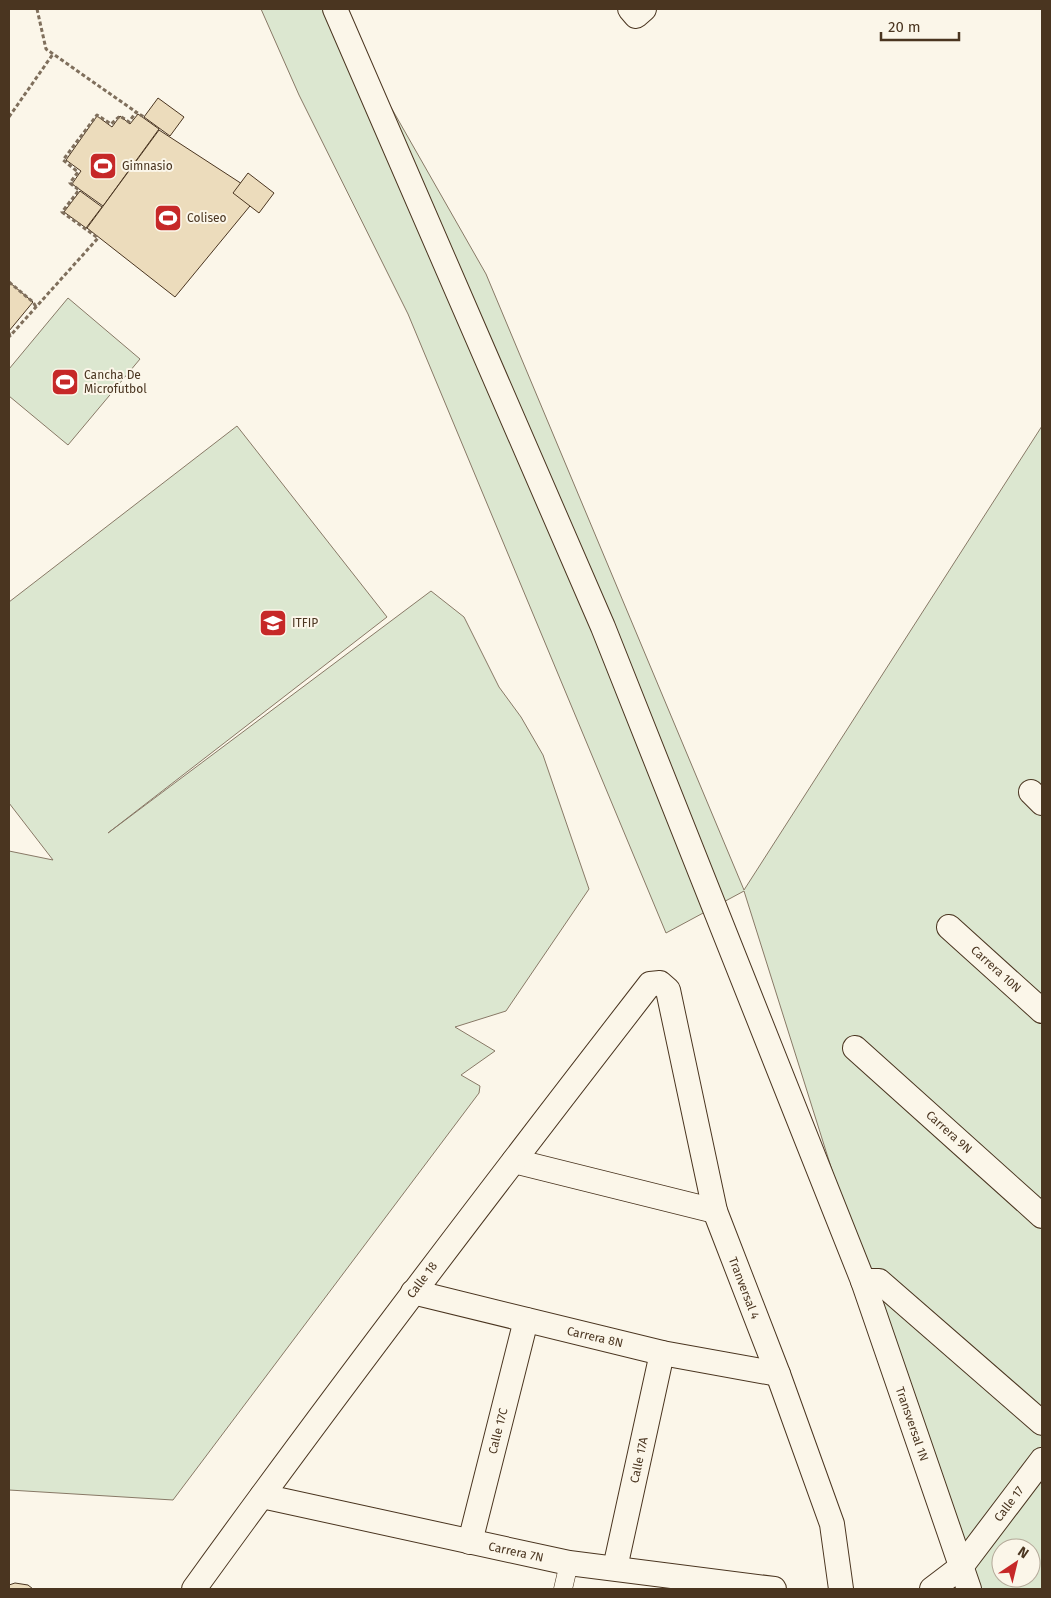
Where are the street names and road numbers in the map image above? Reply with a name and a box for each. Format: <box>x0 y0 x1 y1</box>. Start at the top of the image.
street label: Carrera 10N <box>968 943 1024 995</box>
street label: Carrera 9N <box>923 1108 975 1156</box>
street label: Tranversal 4 <box>726 1255 762 1322</box>
street label: Calle 18 <box>404 1259 440 1301</box>
street label: Carrera 8N <box>566 1324 624 1350</box>
street label: Transversal 1N <box>893 1385 931 1463</box>
street label: Calle 17C <box>486 1406 511 1455</box>
street label: Calle 17A <box>627 1436 651 1484</box>
street label: Calle 17 <box>991 1484 1027 1524</box>
street label: Carrera 7N <box>487 1539 545 1565</box>

